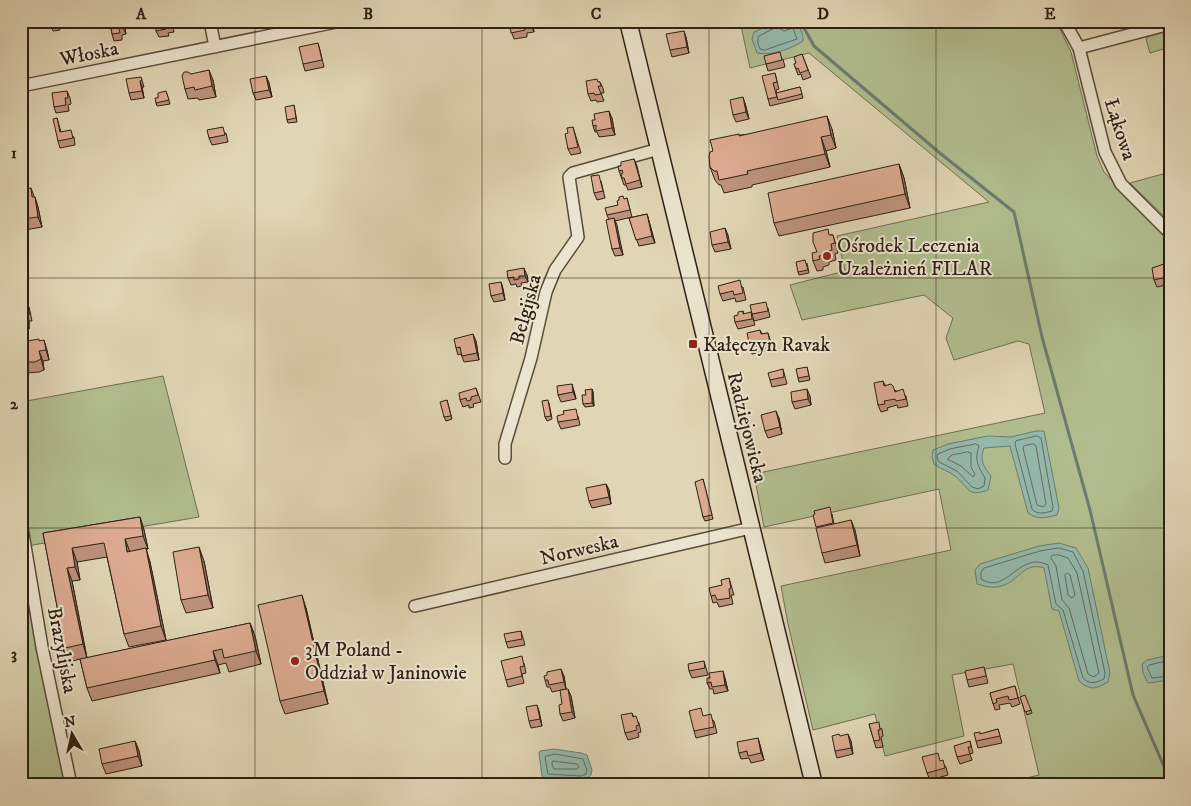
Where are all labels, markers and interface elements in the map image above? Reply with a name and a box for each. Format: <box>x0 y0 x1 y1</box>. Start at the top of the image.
text: A <box>135 4 147 24</box>
text: B <box>363 4 373 24</box>
text: C <box>591 4 601 24</box>
text: D <box>817 4 829 24</box>
text: E <box>1044 4 1056 24</box>
street label: Włoska <box>57 36 121 73</box>
street label: Łąkowa <box>1098 95 1141 164</box>
text: 1 <box>11 143 17 163</box>
place label: Ośrodek Leczenia Uzależnień FILAR <box>837 234 992 282</box>
marker: Ośrodek Leczenia Uzależnień FILAR <box>821 250 833 262</box>
street label: Belgijska <box>505 271 548 347</box>
place label: Kałęczyn Ravak <box>703 333 830 358</box>
marker: Kałęczyn Ravak <box>687 338 699 350</box>
street label: Radziejowicka <box>721 369 773 486</box>
text: 2 <box>10 394 19 414</box>
street label: Norweska <box>538 529 621 572</box>
street label: Brazylijska <box>41 605 82 696</box>
place label: 3M Poland - Oddział w Janinowie <box>305 638 467 686</box>
text: 3 <box>11 644 17 664</box>
marker: 3M Poland - Oddział w Janinowie <box>289 655 301 667</box>
north arrow <box>48 708 98 758</box>
text: N <box>63 712 78 732</box>

